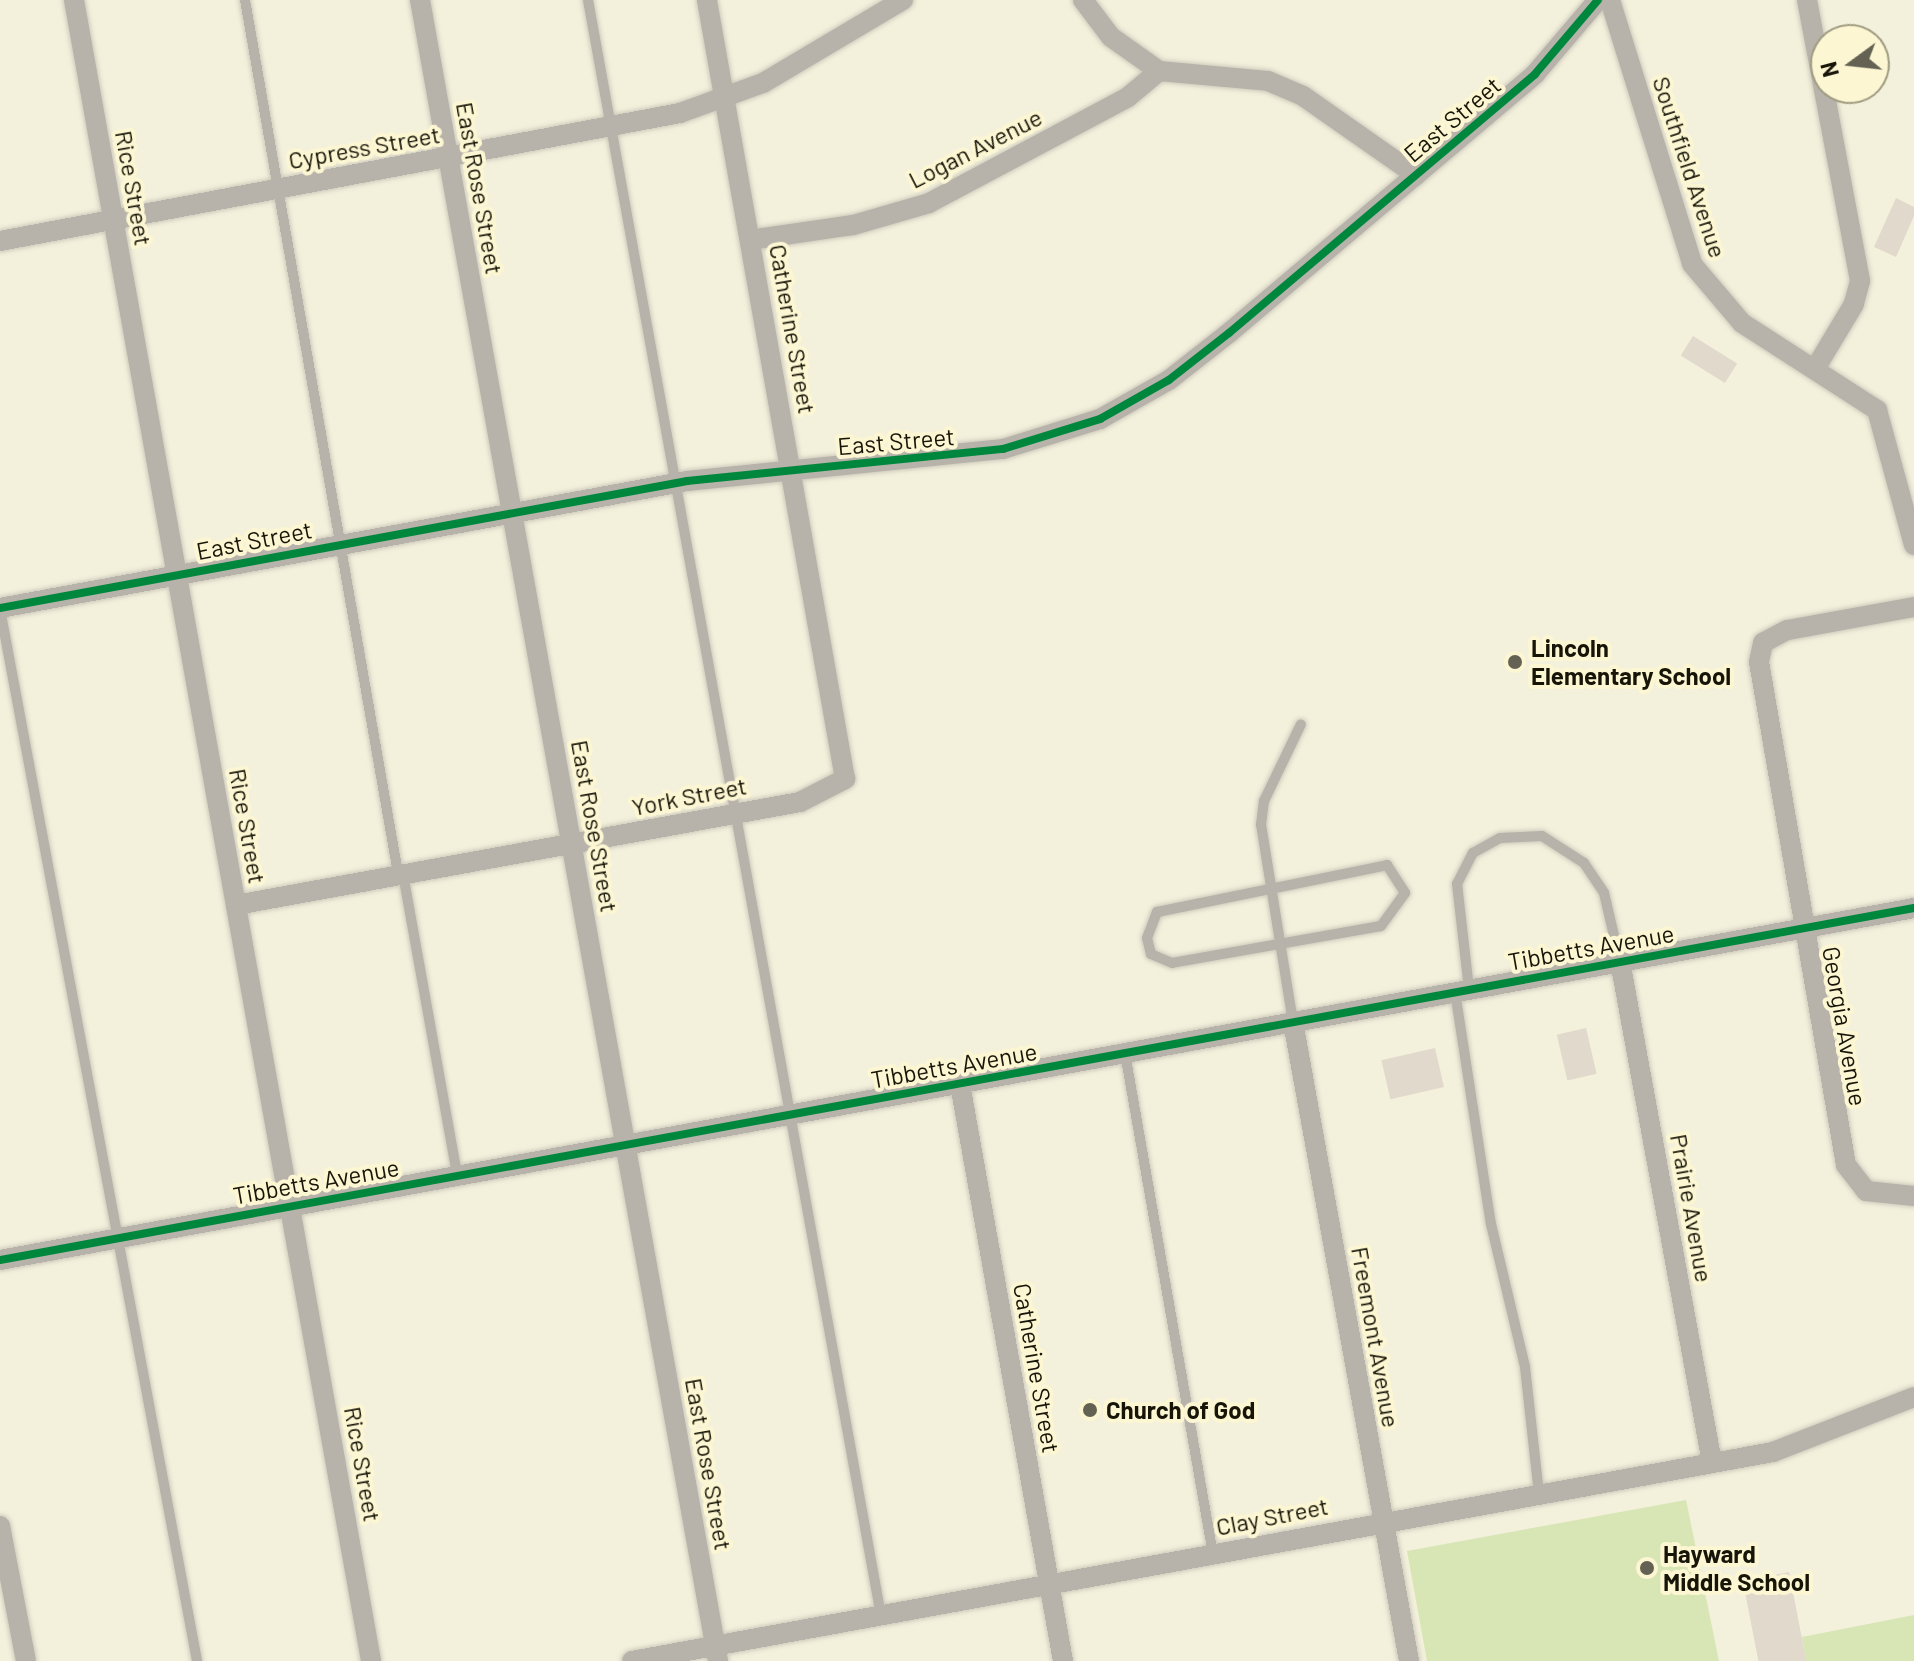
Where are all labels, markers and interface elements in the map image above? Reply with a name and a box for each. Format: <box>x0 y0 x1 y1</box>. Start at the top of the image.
north arrow <box>1810 24 1890 104</box>
text: N <box>1814 59 1843 80</box>
street label: East Street <box>1398 70 1506 168</box>
street label: Southfield Avenue <box>1647 73 1733 261</box>
street label: East Rose Street <box>451 100 509 276</box>
street label: Logan Avenue <box>903 102 1047 194</box>
street label: Cypress Street <box>286 120 442 174</box>
street label: Rice Street <box>110 128 158 248</box>
street label: Catherine Street <box>764 242 822 416</box>
street label: East Street <box>836 422 956 460</box>
street label: East Street <box>194 515 314 565</box>
place label: Lincoln Elementary School <box>1531 634 1731 690</box>
marker: Lincoln Elementary School <box>1506 653 1524 671</box>
street label: East Rose Street <box>566 738 624 914</box>
street label: Rice Street <box>224 766 272 886</box>
street label: York Street <box>629 771 749 821</box>
street label: Tibbetts Avenue <box>1506 918 1676 976</box>
street label: Georgia Avenue <box>1817 944 1873 1108</box>
street label: Tibbetts Avenue <box>869 1036 1039 1094</box>
street label: Prairie Avenue <box>1665 1132 1719 1284</box>
street label: Tibbetts Avenue <box>231 1152 401 1210</box>
street label: Freemont Avenue <box>1346 1244 1406 1430</box>
street label: Catherine Street <box>1008 1281 1066 1455</box>
street label: East Rose Street <box>680 1376 738 1552</box>
place label: Church of God <box>1106 1396 1255 1424</box>
marker: Church of God <box>1081 1401 1099 1419</box>
street label: Rice Street <box>339 1404 387 1524</box>
street label: Clay Street <box>1213 1491 1331 1541</box>
place label: Hayward Middle School <box>1663 1540 1810 1596</box>
marker: Hayward Middle School <box>1638 1559 1656 1577</box>

